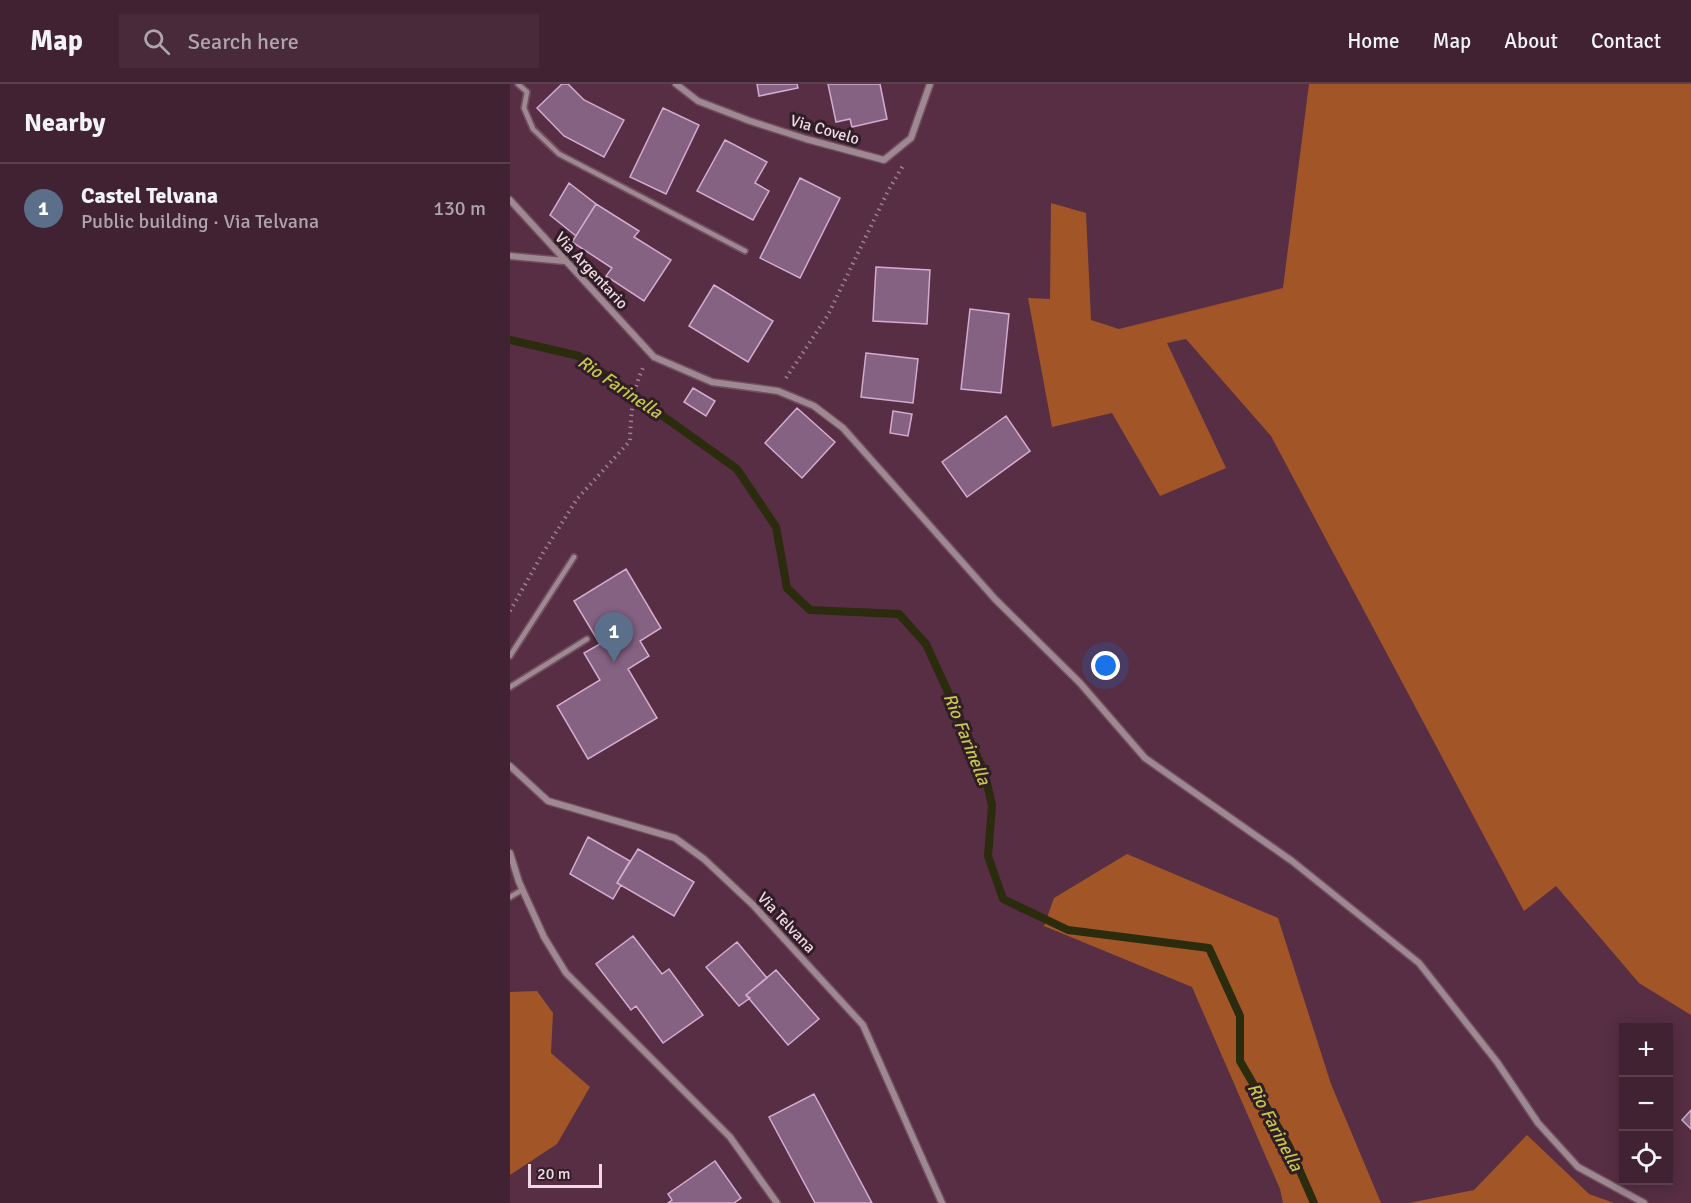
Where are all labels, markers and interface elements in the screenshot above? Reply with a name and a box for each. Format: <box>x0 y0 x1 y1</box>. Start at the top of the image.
search box <box>119 14 539 68</box>
text: Map <box>30 24 83 58</box>
icon: search <box>140 25 173 58</box>
text: Search here <box>188 28 299 55</box>
text: Home <box>1347 28 1400 54</box>
text: Map <box>1433 28 1471 54</box>
text: About <box>1504 28 1558 54</box>
text: Contact <box>1591 28 1661 54</box>
text: Nearby <box>24 107 105 139</box>
street label: Via Covelo <box>788 111 862 149</box>
text: Castel Telvana <box>81 182 218 209</box>
text: 1 <box>38 196 49 221</box>
text: 130 m <box>433 196 486 221</box>
text: Public building · Via Telvana <box>81 209 319 234</box>
street label: Via Argentario <box>550 228 632 313</box>
water label: Rio Farinella <box>574 351 667 424</box>
pin: 1 <box>594 612 634 662</box>
your location <box>1091 651 1120 680</box>
water label: Rio Farinella <box>939 690 996 789</box>
street label: Via Telvana <box>753 888 820 957</box>
map controls <box>1619 1023 1673 1185</box>
button: + <box>1619 1023 1673 1077</box>
button: − <box>1619 1077 1673 1131</box>
water label: Rio Farinella <box>1242 1079 1308 1176</box>
button: locate <box>1619 1131 1673 1185</box>
scale bar <box>528 1161 602 1188</box>
text: 20 m <box>537 1164 571 1184</box>

